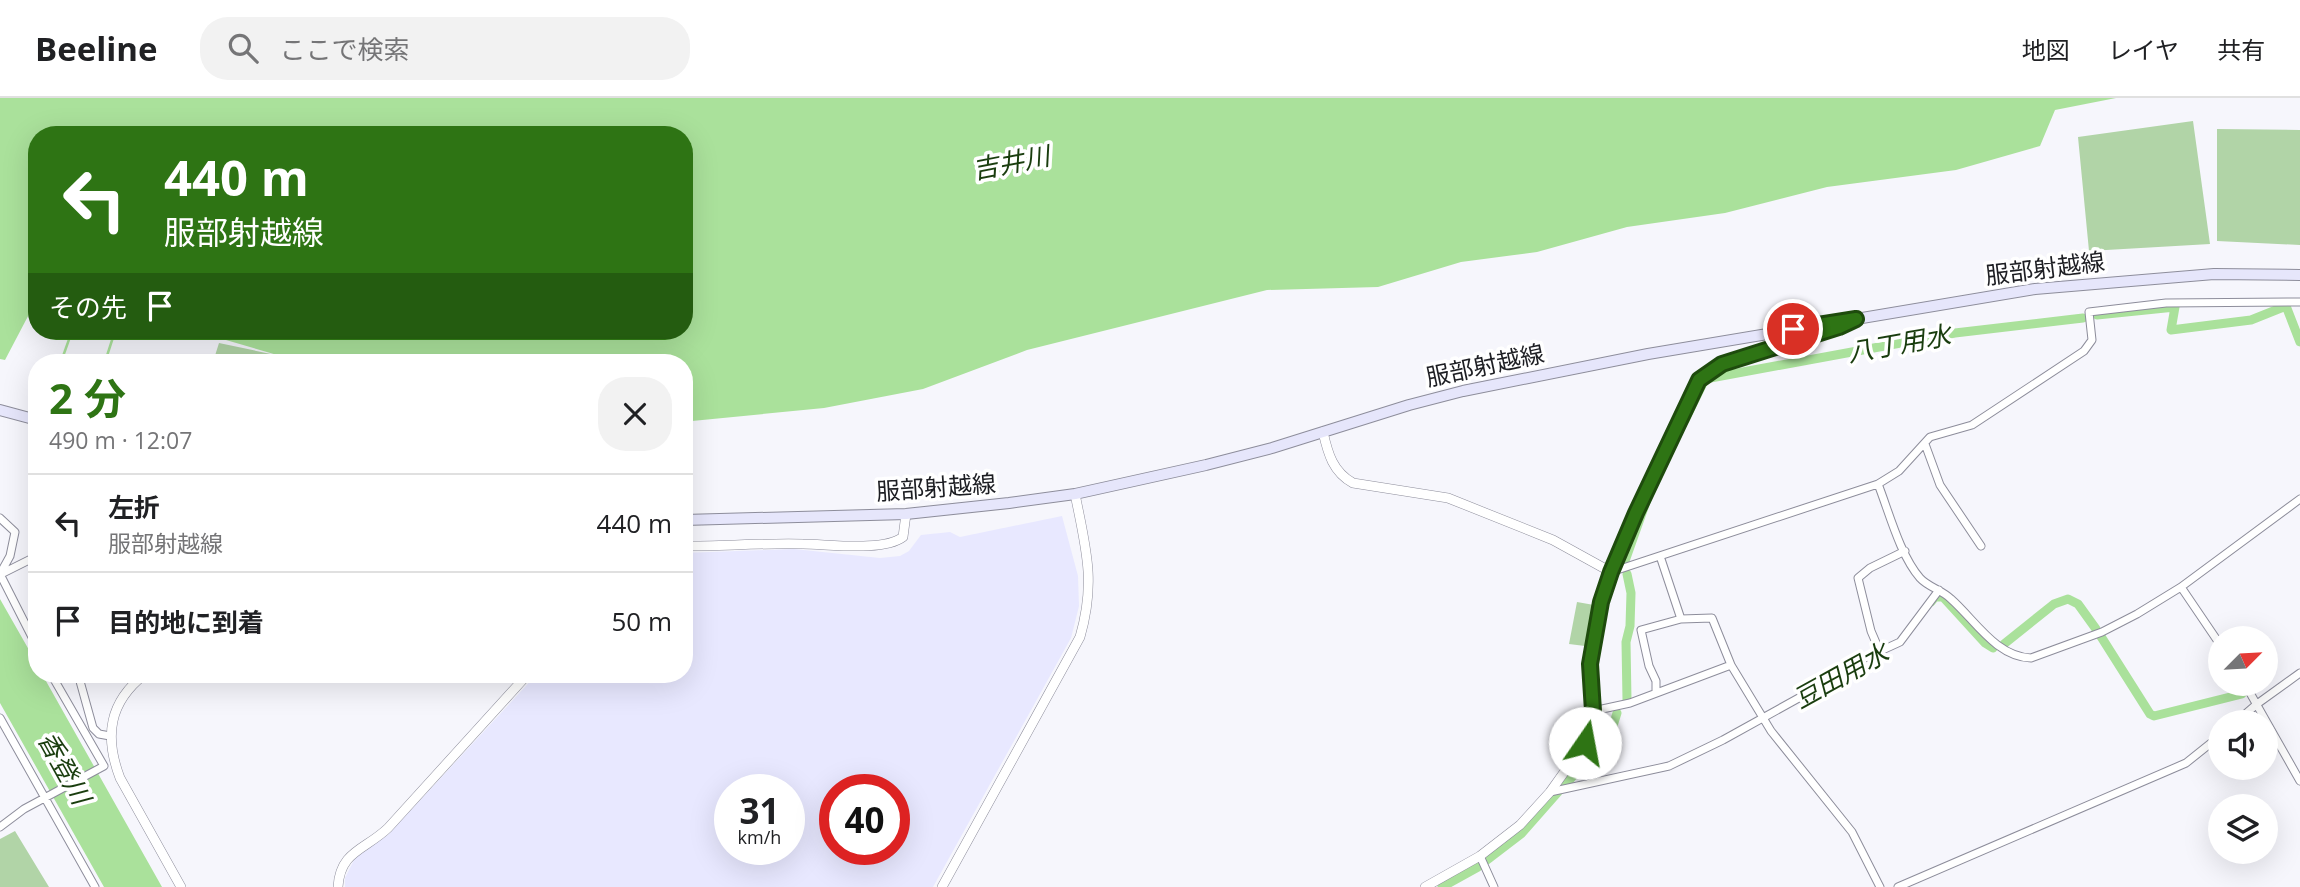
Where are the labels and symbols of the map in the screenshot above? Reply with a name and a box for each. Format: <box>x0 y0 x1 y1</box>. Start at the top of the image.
water label: 吉井川 <box>969 136 1055 187</box>
street label: 服部射越線 <box>1983 244 2106 291</box>
pin <box>1763 299 1823 359</box>
water label: 八丁用水 <box>1844 316 1956 370</box>
street label: 服部射越線 <box>1423 336 1547 393</box>
street label: 服部射越線 <box>875 466 997 507</box>
north arrow <box>2208 626 2278 696</box>
water label: 豆田用水 <box>1786 633 1897 716</box>
position arrow <box>1548 706 1622 780</box>
water label: 香登川 <box>30 725 101 813</box>
speed limit sign: 40 <box>819 774 910 865</box>

